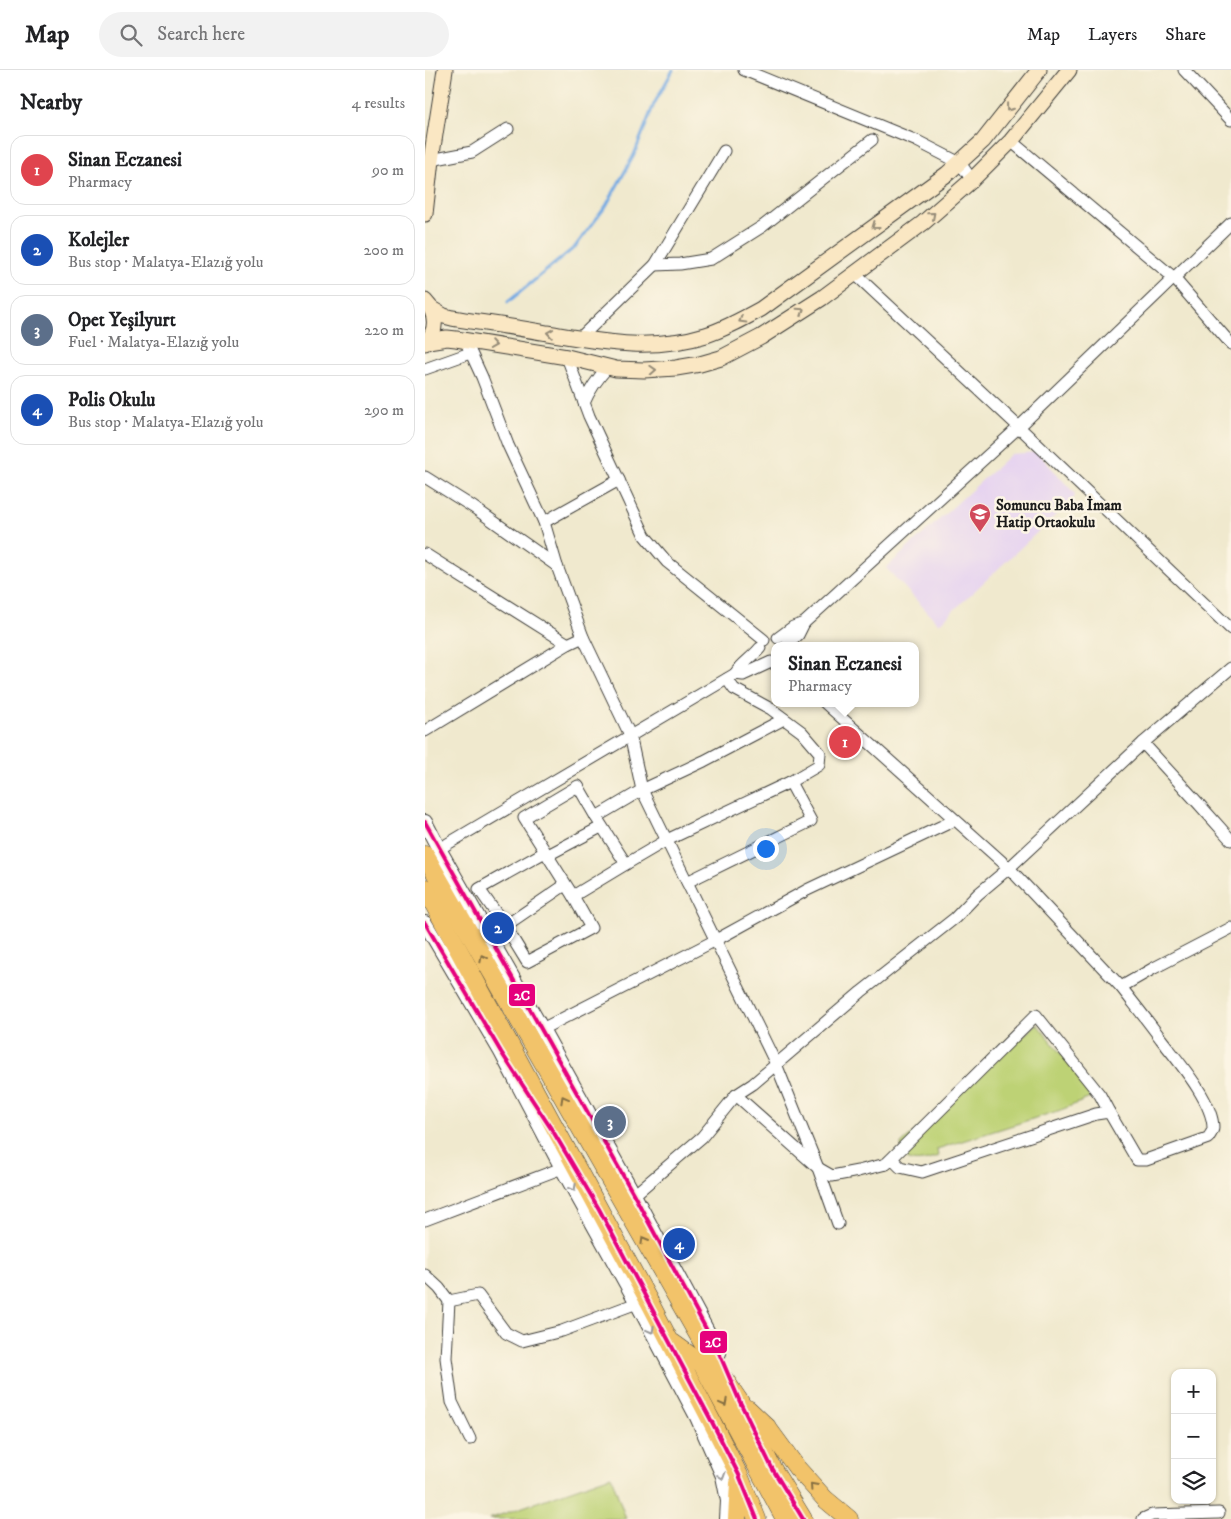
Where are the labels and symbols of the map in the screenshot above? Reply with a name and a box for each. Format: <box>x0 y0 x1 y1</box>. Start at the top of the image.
one-way arrow <box>1007 102 1015 111</box>
one-way arrow <box>927 212 936 221</box>
one-way arrow <box>871 220 881 229</box>
one-way arrow <box>796 308 805 317</box>
one-way arrow <box>738 313 747 323</box>
one-way arrow <box>545 329 554 339</box>
one-way arrow <box>489 339 497 349</box>
one-way arrow <box>649 364 657 375</box>
place label: Somuncu Baba İmam Hatip Ortaokulu <box>996 495 1123 532</box>
school or university icon: Somuncu Baba İmam Hatip Ortaokulu <box>968 502 992 533</box>
pin: 1 <box>829 723 861 761</box>
your location <box>753 836 779 862</box>
pin: 2 <box>482 909 514 947</box>
one-way arrow <box>479 954 489 963</box>
line badge: 2C <box>508 983 536 1007</box>
text: 2C <box>514 987 530 1005</box>
one-way arrow <box>560 1095 570 1104</box>
pin: 3 <box>594 1103 626 1141</box>
one-way arrow <box>566 1182 576 1191</box>
pin: 4 <box>663 1225 695 1263</box>
one-way arrow <box>640 1236 650 1245</box>
one-way arrow <box>645 1325 655 1334</box>
line badge: 2C <box>699 1330 728 1354</box>
text: 2C <box>705 1334 721 1352</box>
one-way arrow <box>718 1398 728 1407</box>
one-way arrow <box>717 1471 727 1479</box>
one-way arrow <box>810 1482 819 1491</box>

